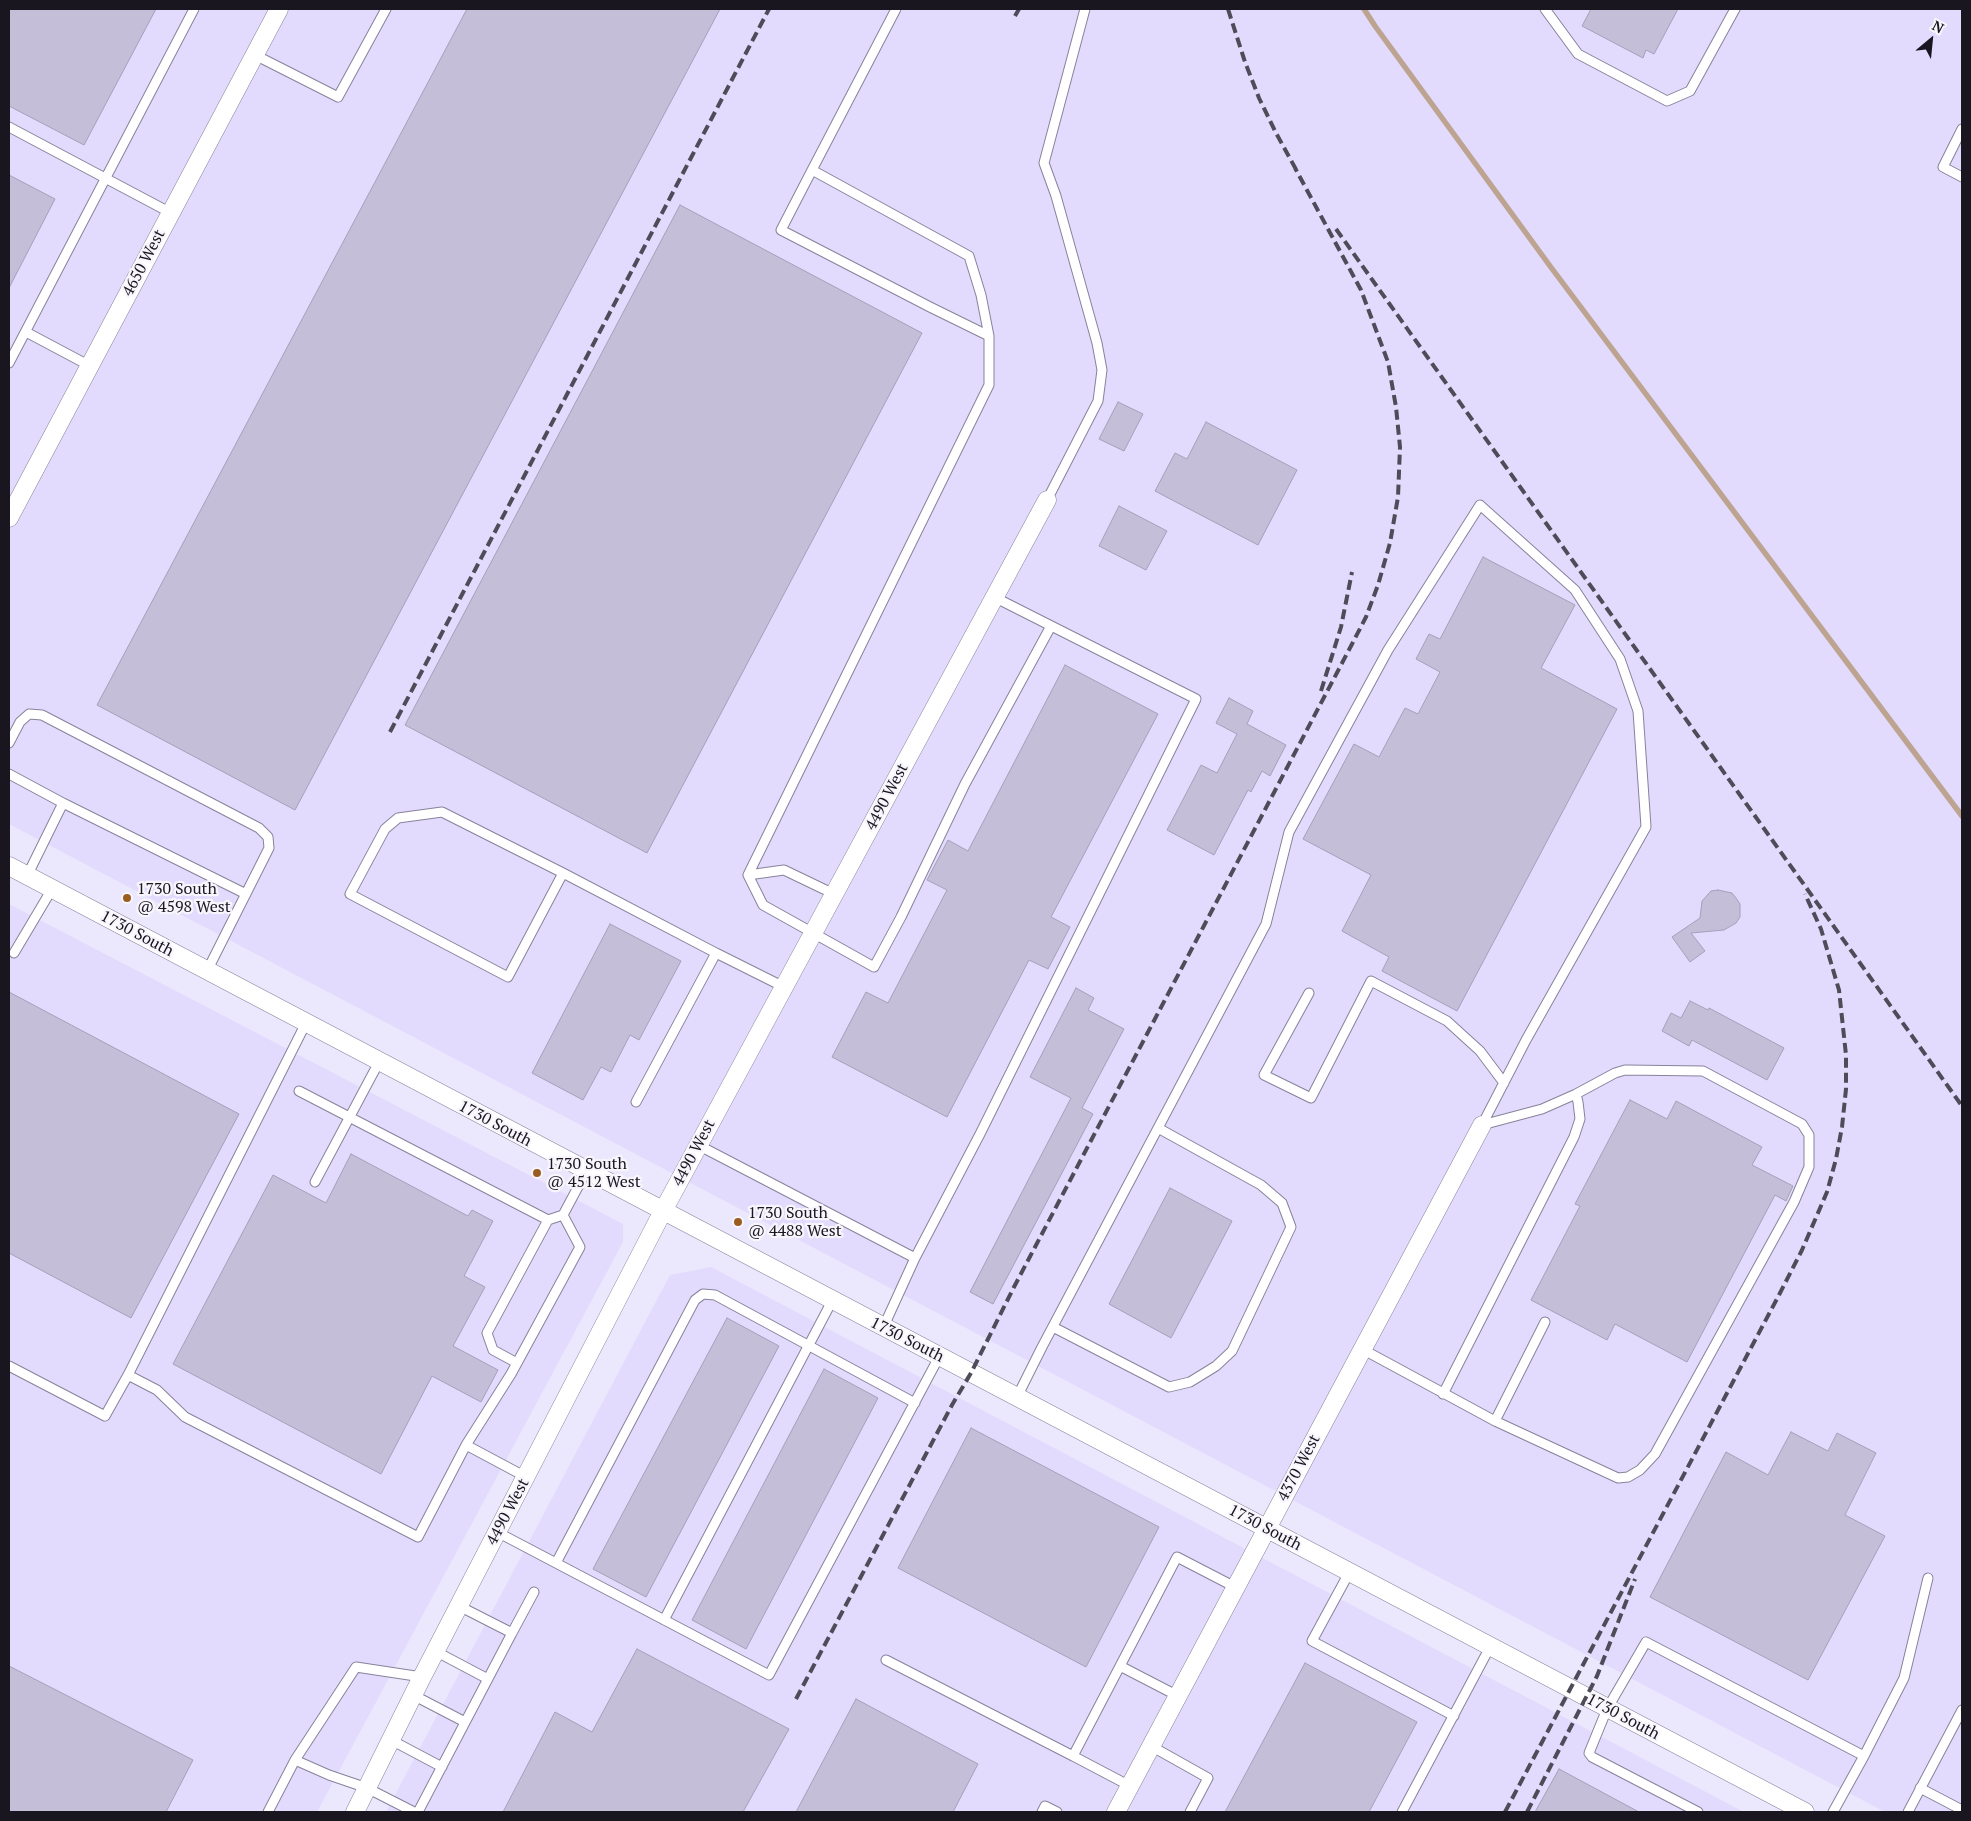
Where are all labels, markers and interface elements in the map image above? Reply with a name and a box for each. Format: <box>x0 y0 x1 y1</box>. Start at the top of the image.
north arrow <box>1906 15 1956 65</box>
text: N <box>1929 15 1947 37</box>
street label: 4650 West <box>118 226 170 300</box>
street label: 4490 West <box>861 760 913 834</box>
place label: 1730 South @ 4598 West <box>137 879 231 917</box>
marker: 1730 South @ 4598 West <box>121 892 133 904</box>
street label: 1730 South <box>97 907 177 961</box>
street label: 1730 South <box>455 1097 535 1151</box>
street label: 4490 West <box>668 1116 720 1190</box>
place label: 1730 South @ 4512 West <box>547 1154 641 1192</box>
marker: 1730 South @ 4512 West <box>531 1167 543 1179</box>
place label: 1730 South @ 4488 West <box>748 1203 842 1241</box>
marker: 1730 South @ 4488 West <box>732 1216 744 1228</box>
street label: 1730 South <box>867 1313 947 1367</box>
street label: 4370 West <box>1273 1431 1325 1505</box>
street label: 4490 West <box>482 1475 534 1549</box>
street label: 1730 South <box>1225 1501 1305 1555</box>
street label: 1730 South <box>1583 1690 1663 1744</box>

